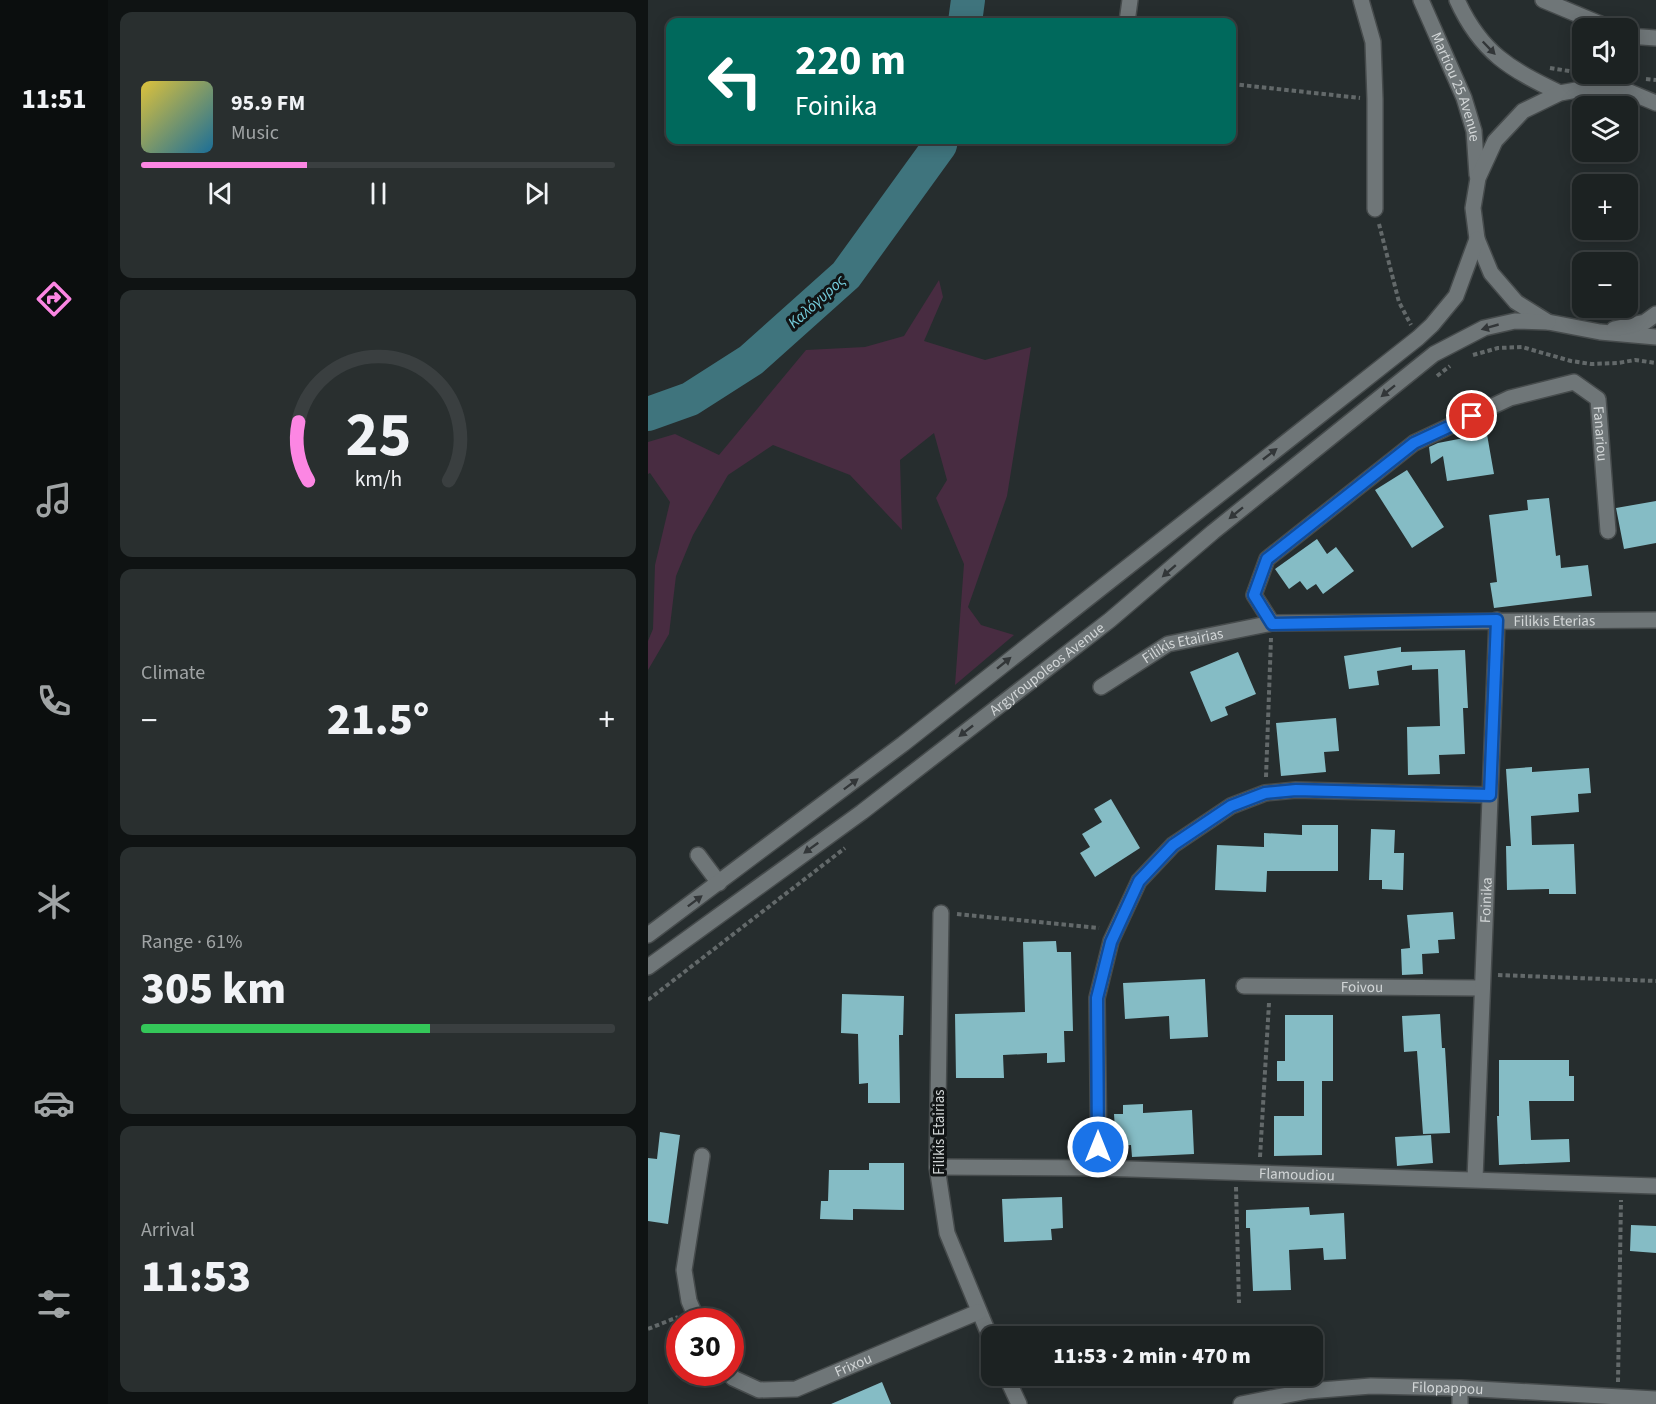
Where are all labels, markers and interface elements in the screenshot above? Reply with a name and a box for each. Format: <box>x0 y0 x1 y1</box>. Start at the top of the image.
map controls <box>1572 18 1638 318</box>
button: sound <box>1572 18 1638 84</box>
street label: Martiou 25 Avenue <box>1425 29 1485 142</box>
text: 220 m <box>795 31 906 91</box>
one-way arrow <box>1482 41 1496 56</box>
icon: left <box>696 42 774 120</box>
text: 11:51 <box>21 80 87 119</box>
text: 95.9 FM <box>231 87 305 119</box>
text: Foinika <box>795 87 877 126</box>
button: layers <box>1572 96 1638 162</box>
text: Music <box>231 119 279 147</box>
button: + <box>1572 174 1638 240</box>
icon: previous <box>204 177 237 210</box>
icon: pause <box>362 177 395 210</box>
icon: next <box>520 177 553 210</box>
button: − <box>1572 252 1638 318</box>
water label: Καλόγυρος <box>783 270 850 334</box>
icon: directions <box>33 278 75 320</box>
one-way arrow <box>1481 323 1499 332</box>
one-way arrow <box>1380 385 1396 398</box>
pin <box>1446 390 1497 441</box>
text: 25 <box>345 391 411 480</box>
icon: arrive <box>1455 399 1488 432</box>
street label: Fanariou <box>1588 405 1613 462</box>
one-way arrow <box>1262 447 1278 460</box>
text: km/h <box>354 464 402 495</box>
icon: music <box>33 479 75 521</box>
one-way arrow <box>1228 507 1244 520</box>
one-way arrow <box>1162 564 1177 577</box>
street label: Filikis Eterias <box>1513 610 1595 632</box>
street label: Argyroupoleos Avenue <box>985 618 1109 721</box>
street label: Filikis Etairias <box>1138 623 1225 669</box>
one-way arrow <box>997 658 1012 670</box>
text: Climate <box>141 659 205 687</box>
icon: phone <box>33 680 75 722</box>
text: 21.5° <box>327 688 429 752</box>
text: − <box>141 697 157 744</box>
text: + <box>599 697 615 744</box>
one-way arrow <box>959 724 974 736</box>
one-way arrow <box>843 778 859 790</box>
one-way arrow <box>803 842 819 853</box>
street label: Foinika <box>1475 877 1498 924</box>
icon: climate <box>33 881 75 923</box>
one-way arrow <box>687 895 703 907</box>
text: Range · 61% <box>141 928 242 956</box>
text: 305 km <box>141 957 286 1021</box>
street label: Foivou <box>1341 977 1383 998</box>
icon: car <box>33 1082 75 1124</box>
street label: Filikis Etairias <box>929 1089 950 1175</box>
position arrow <box>1066 1115 1130 1179</box>
street label: Flamoudiou <box>1259 1163 1335 1187</box>
text: Arrival <box>141 1216 195 1244</box>
text: 11:53 <box>141 1245 251 1309</box>
icon: filters <box>33 1283 75 1325</box>
speed limit sign: 30 <box>666 1308 744 1386</box>
text: 11:53 · 2 min · 470 m <box>1053 1340 1251 1372</box>
street label: Frixou <box>831 1348 875 1382</box>
street label: Filopappou <box>1411 1377 1484 1400</box>

